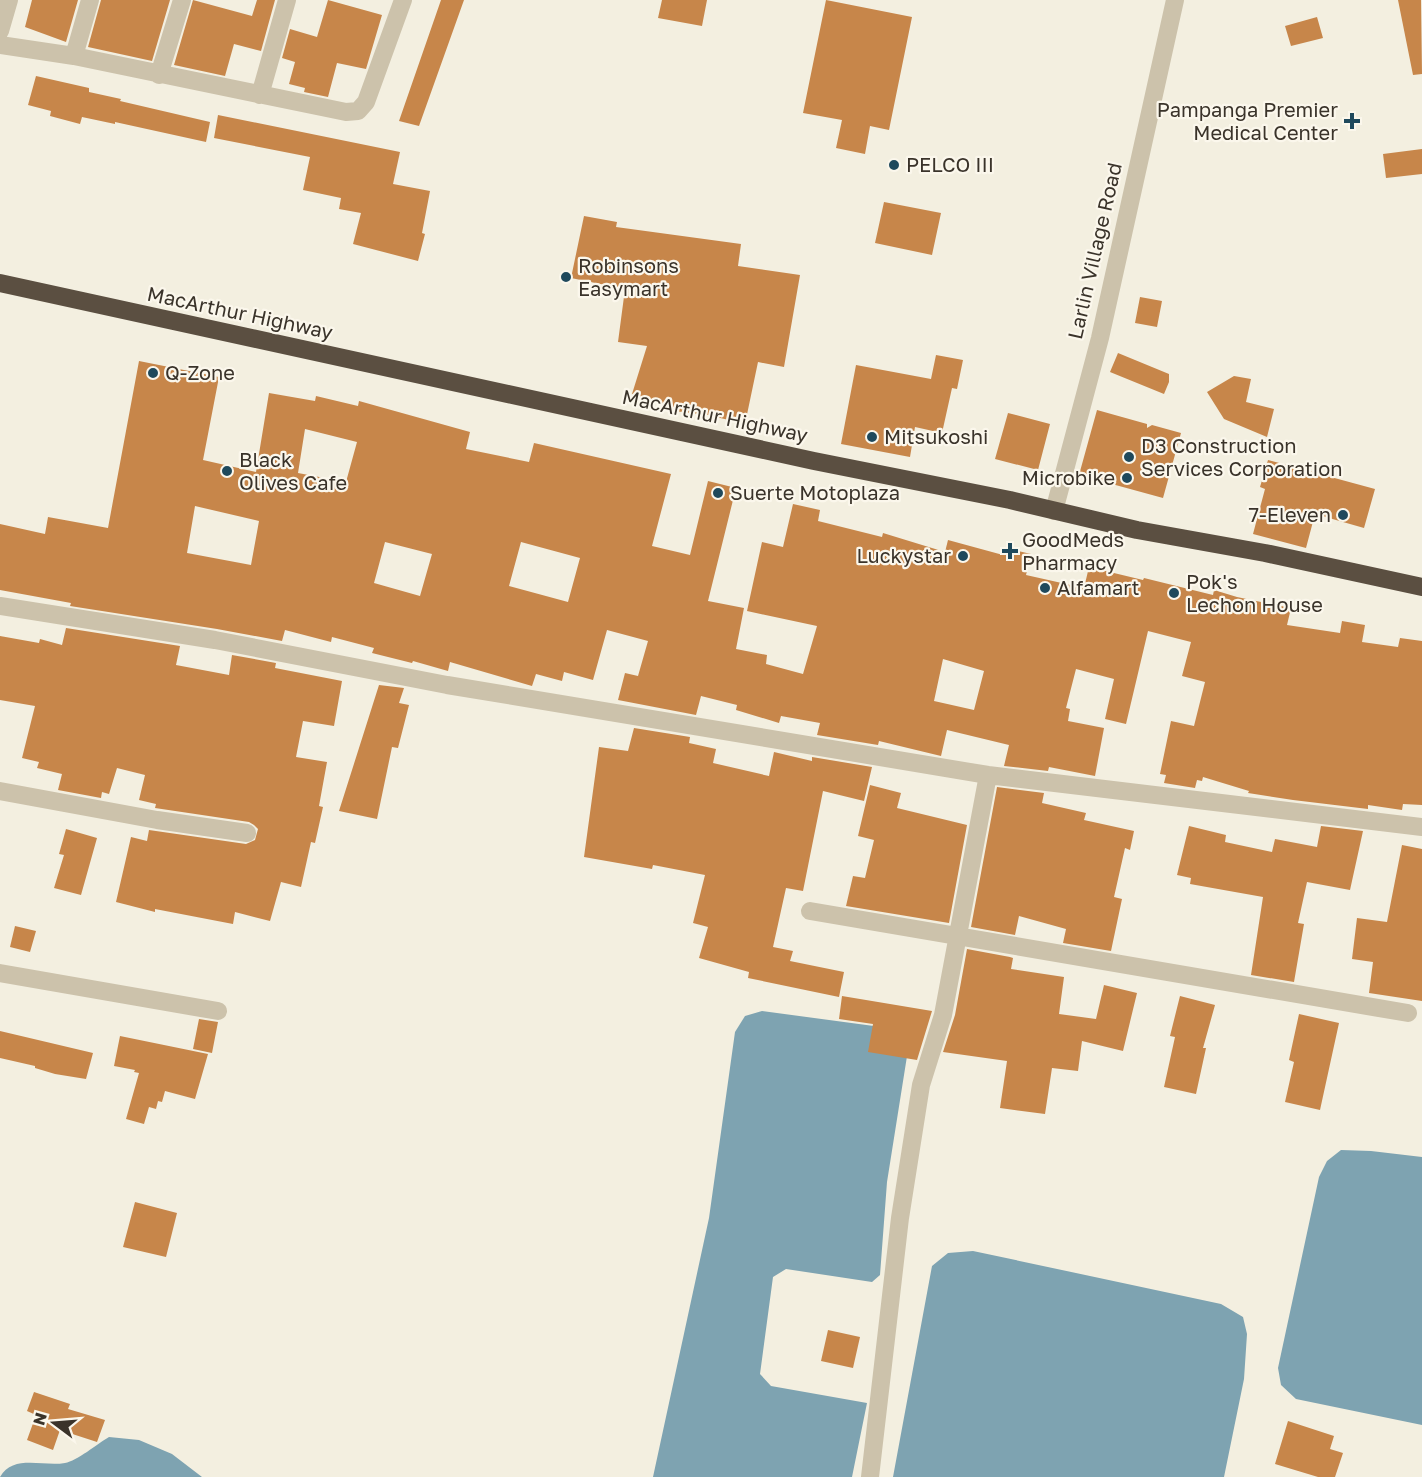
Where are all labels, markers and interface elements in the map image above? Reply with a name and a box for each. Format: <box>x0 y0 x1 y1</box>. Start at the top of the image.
place label: Pampanga Premier Medical Center <box>1157 97 1338 144</box>
marker: Pampanga Premier Medical Center <box>1343 112 1361 130</box>
place label: PELCO III <box>906 152 994 176</box>
marker: PELCO III <box>887 158 901 172</box>
street label: Larlin Village Road <box>1062 160 1126 341</box>
place label: Robinsons Easymart <box>578 253 679 300</box>
marker: Robinsons Easymart <box>559 270 573 284</box>
street label: MacArthur Highway <box>145 281 335 343</box>
place label: Q-Zone <box>165 360 235 384</box>
marker: Q-Zone <box>146 366 160 380</box>
street label: MacArthur Highway <box>620 384 810 446</box>
place label: Mitsukoshi <box>884 424 988 448</box>
marker: Mitsukoshi <box>865 430 879 444</box>
place label: D3 Construction Services Corporation <box>1141 433 1343 480</box>
place label: Black Olives Cafe <box>239 447 347 494</box>
marker: D3 Construction Services Corporation <box>1122 450 1136 464</box>
marker: Black Olives Cafe <box>220 464 234 478</box>
place label: Microbike <box>1022 465 1115 489</box>
marker: Microbike <box>1120 471 1134 485</box>
place label: Suerte Motoplaza <box>730 480 900 504</box>
marker: Suerte Motoplaza <box>711 486 725 500</box>
place label: 7-Eleven <box>1249 502 1331 526</box>
marker: 7-Eleven <box>1336 508 1350 522</box>
place label: GoodMeds Pharmacy <box>1022 527 1124 574</box>
place label: Luckystar <box>857 543 951 567</box>
marker: GoodMeds Pharmacy <box>1003 544 1017 558</box>
marker: Luckystar <box>956 549 970 563</box>
place label: Pok's Lechon House <box>1186 569 1323 616</box>
place label: Alfamart <box>1057 575 1139 599</box>
marker: Alfamart <box>1038 581 1052 595</box>
marker: Pok's Lechon House <box>1167 586 1181 600</box>
north arrow <box>24 1393 84 1453</box>
text: N <box>28 1410 51 1427</box>

